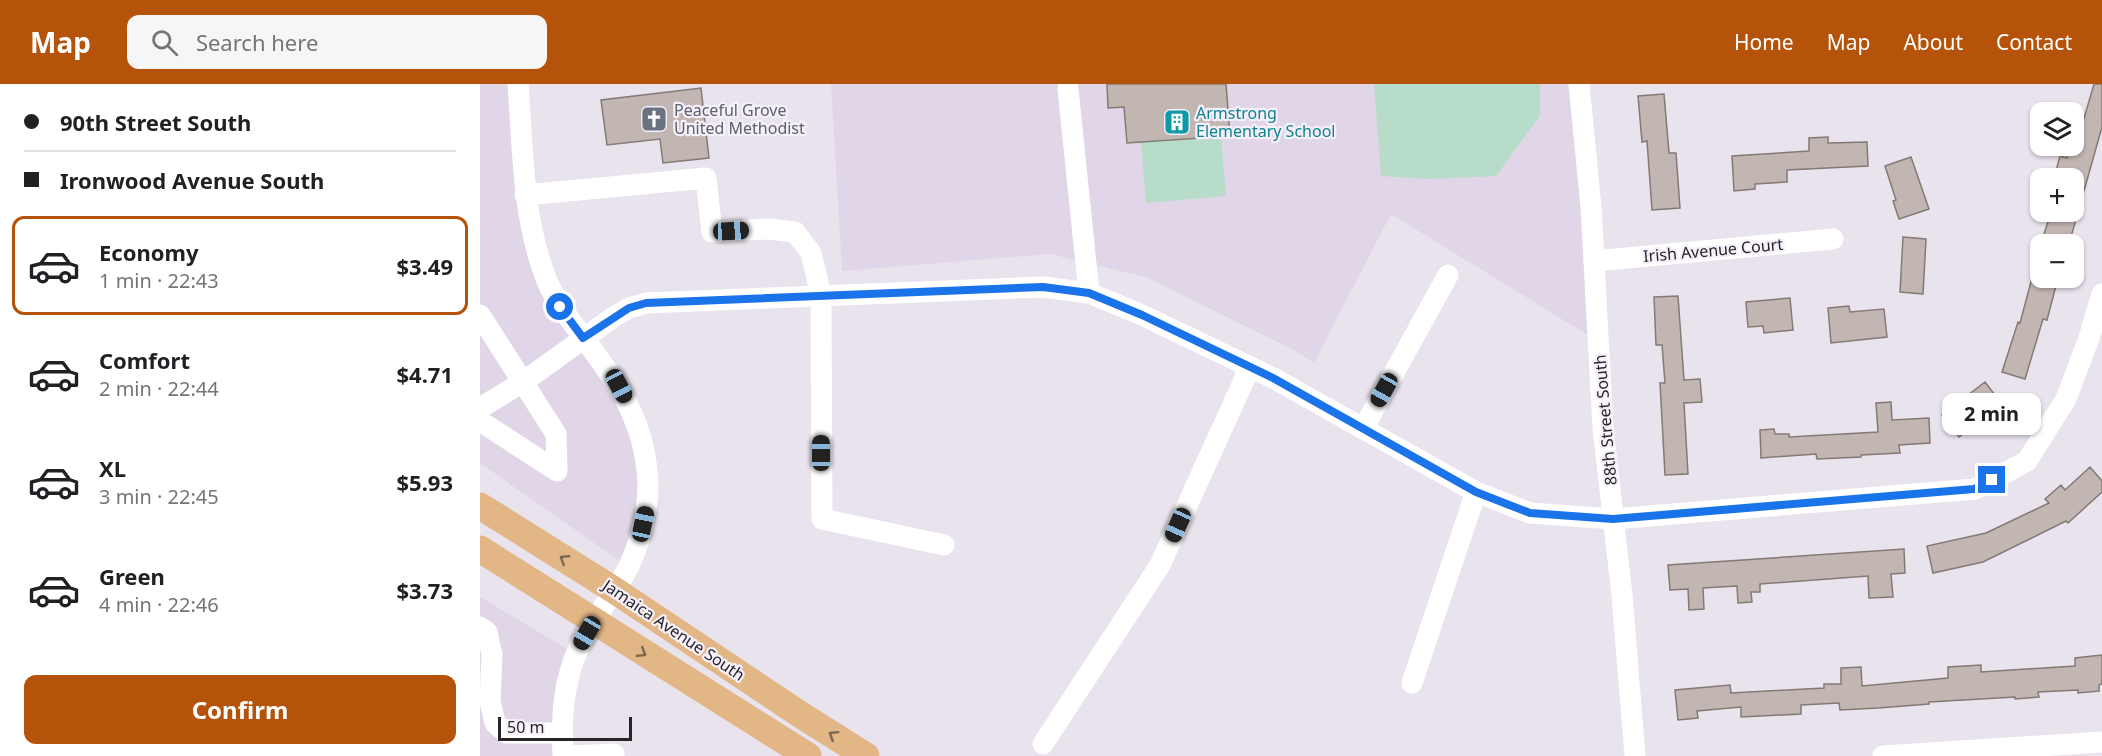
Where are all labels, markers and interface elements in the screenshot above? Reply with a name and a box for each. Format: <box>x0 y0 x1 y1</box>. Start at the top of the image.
search box <box>127 15 547 69</box>
text: Map <box>30 23 91 61</box>
icon: search <box>148 26 181 59</box>
text: Search here <box>196 27 318 57</box>
text: Home <box>1734 28 1794 56</box>
text: Map <box>1827 28 1870 56</box>
text: About <box>1903 28 1963 56</box>
text: Contact <box>1996 28 2072 56</box>
place label: Peaceful Grove United Methodist <box>674 99 805 139</box>
place label: Armstrong Elementary School <box>1196 102 1335 142</box>
map controls <box>2030 102 2084 288</box>
button: layers <box>2030 102 2084 156</box>
church icon: Peaceful Grove United Methodist <box>639 104 669 134</box>
text: 90th Street South <box>60 107 251 137</box>
building icon: Armstrong Elementary School <box>1162 107 1192 137</box>
text: Ironwood Avenue South <box>60 165 324 195</box>
button: + <box>2030 168 2084 222</box>
car <box>713 221 749 241</box>
street label: Irish Avenue Court <box>1642 233 1784 267</box>
button: − <box>2030 234 2084 288</box>
text: Economy <box>99 237 198 267</box>
icon: car <box>27 239 81 293</box>
text: $3.49 <box>396 251 453 281</box>
text: 1 min · 22:43 <box>99 267 219 294</box>
route start <box>546 293 573 320</box>
text: Comfort <box>99 345 190 375</box>
icon: car <box>27 347 81 401</box>
street label: 88th Street South <box>1588 354 1622 486</box>
text: $4.71 <box>396 359 453 389</box>
car <box>603 366 635 406</box>
car <box>1367 370 1401 410</box>
text: 2 min · 22:44 <box>99 375 219 402</box>
callout: 2 min <box>1942 393 2042 435</box>
text: 2 min <box>1964 400 2019 427</box>
car <box>812 435 830 471</box>
text: XL <box>99 453 126 483</box>
icon: car <box>27 455 81 509</box>
route end <box>1978 466 2005 493</box>
text: $5.93 <box>396 467 453 497</box>
text: 3 min · 22:45 <box>99 483 219 510</box>
car <box>630 505 656 543</box>
car <box>1162 505 1194 545</box>
one-way arrow <box>560 555 571 566</box>
text: Green <box>99 561 165 591</box>
icon: car <box>27 563 81 617</box>
street label: Jamaica Avenue South <box>597 573 749 686</box>
text: $3.73 <box>396 575 453 605</box>
text: 4 min · 22:46 <box>99 591 219 618</box>
car <box>570 613 604 653</box>
one-way arrow <box>636 645 647 656</box>
button: Confirm <box>24 675 456 744</box>
scale bar <box>498 714 632 742</box>
text: 50 m <box>507 716 544 738</box>
one-way arrow <box>829 731 839 743</box>

